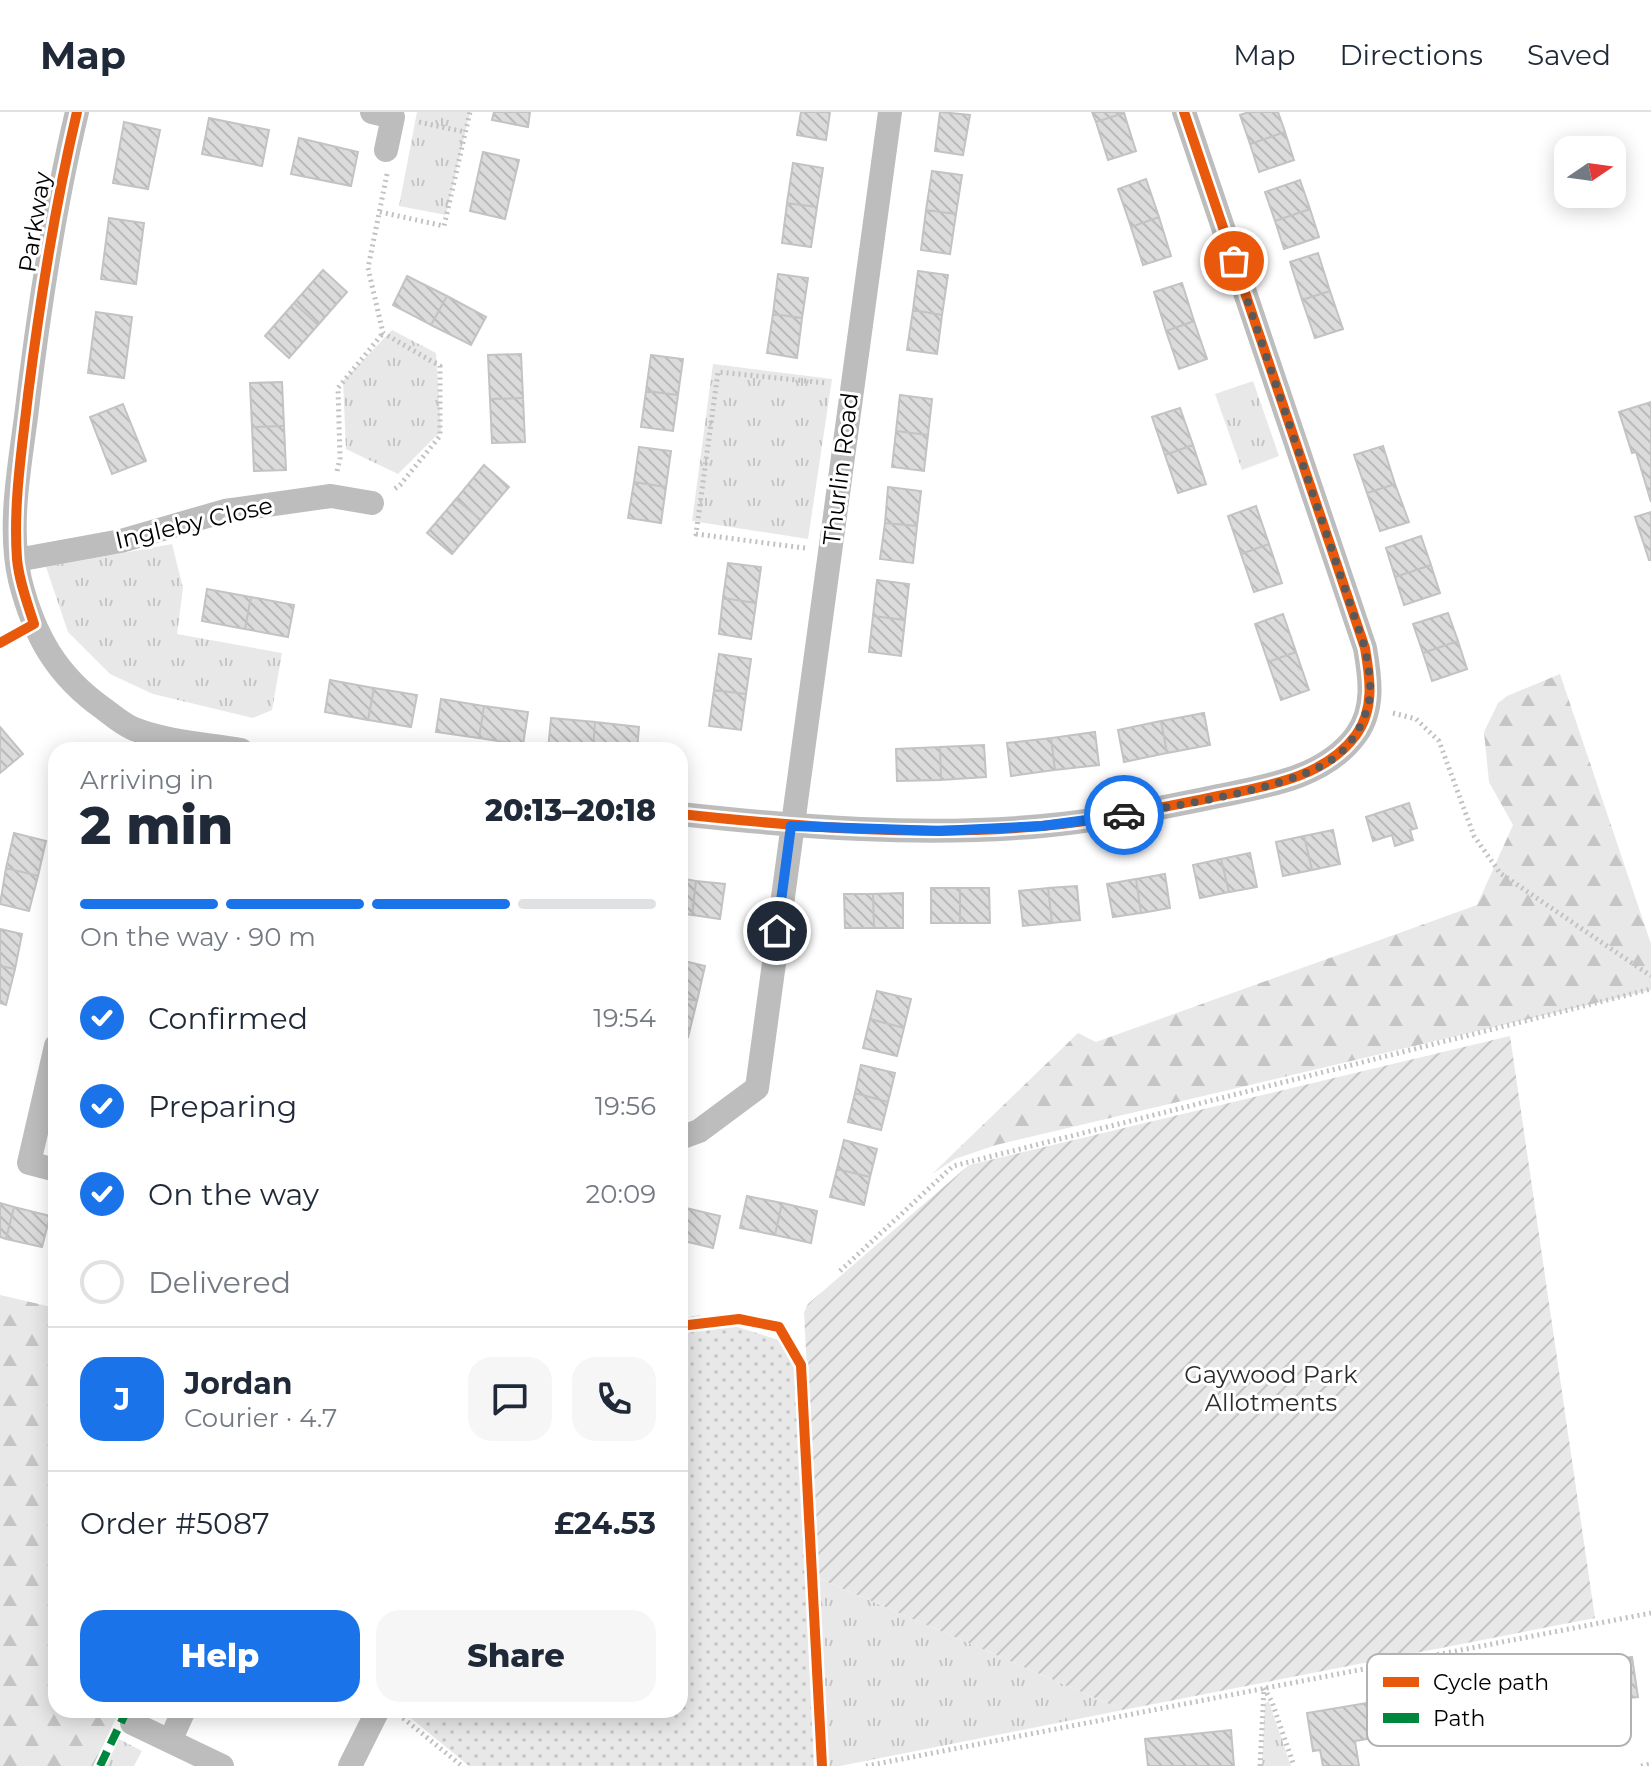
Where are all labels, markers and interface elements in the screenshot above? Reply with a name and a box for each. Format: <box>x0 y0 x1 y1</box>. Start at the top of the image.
text: Map <box>40 32 126 79</box>
text: Map <box>1233 38 1295 72</box>
text: Directions <box>1339 38 1483 72</box>
text: Saved <box>1527 38 1611 72</box>
north arrow <box>1554 136 1626 208</box>
map controls <box>1554 136 1626 208</box>
street label: Parkway <box>12 170 57 274</box>
pin <box>1200 227 1268 295</box>
icon: bag <box>1212 239 1256 283</box>
street label: Thurlin Road <box>817 391 864 547</box>
street label: Ingleby Close <box>112 490 275 555</box>
text: Arriving in <box>80 764 214 796</box>
courier <box>1084 775 1164 855</box>
text: 20:13–20:18 <box>485 792 656 829</box>
icon: car <box>1102 793 1146 837</box>
text: 2 min <box>80 794 233 857</box>
pin <box>743 897 811 965</box>
icon: home <box>755 909 799 953</box>
text: On the way · 90 m <box>80 921 316 953</box>
icon: check <box>80 996 124 1040</box>
text: Confirmed <box>148 1000 308 1037</box>
text: 19:54 <box>593 1002 656 1034</box>
icon: check <box>80 1084 124 1128</box>
text: Preparing <box>148 1088 297 1125</box>
text: 19:56 <box>595 1090 656 1122</box>
icon: check <box>80 1172 124 1216</box>
text: On the way <box>148 1176 319 1213</box>
text: 20:09 <box>586 1178 656 1210</box>
text: Delivered <box>148 1264 291 1301</box>
button: chat <box>468 1357 552 1441</box>
button: phone <box>572 1357 656 1441</box>
park label: Gaywood Park Allotments <box>1184 1360 1358 1417</box>
text: Jordan <box>184 1365 293 1402</box>
text: J <box>114 1381 130 1418</box>
text: Courier · 4.7 <box>184 1402 337 1434</box>
text: Order #5087 <box>80 1505 270 1542</box>
text: £24.53 <box>554 1505 656 1542</box>
button: Help <box>80 1610 360 1702</box>
button: Share <box>376 1610 656 1702</box>
legend <box>1367 1654 1631 1746</box>
text: Cycle path <box>1433 1669 1549 1696</box>
text: Path <box>1433 1705 1485 1732</box>

